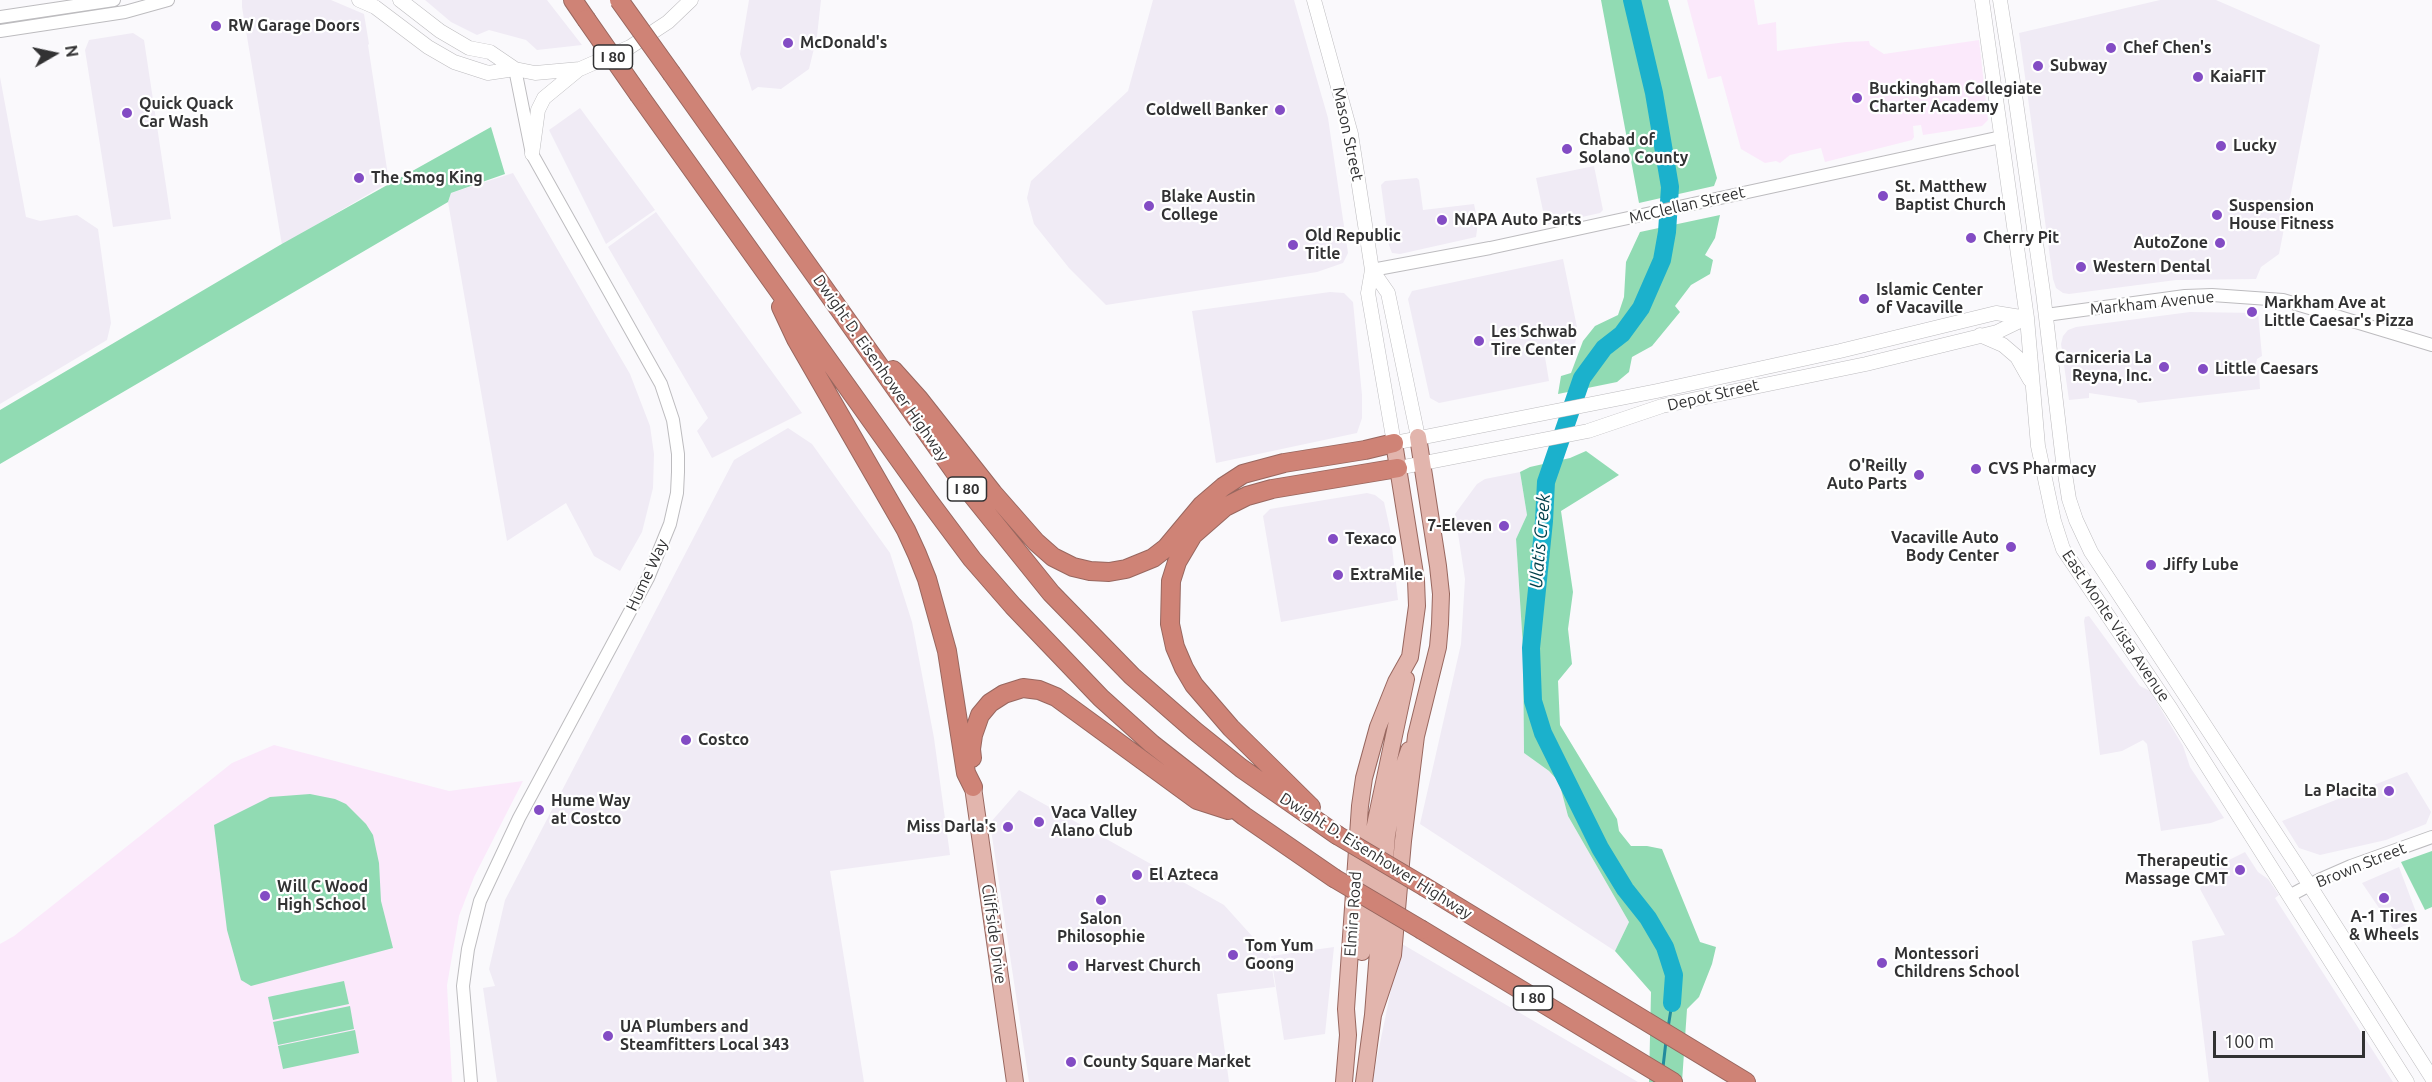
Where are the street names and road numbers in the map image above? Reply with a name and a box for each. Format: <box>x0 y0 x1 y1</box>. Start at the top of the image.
road number: I 80 <box>594 45 632 69</box>
street label: Mason Street <box>1329 85 1367 183</box>
street label: McClellan Street <box>1627 182 1747 228</box>
street label: Dwight D. Eisenhower Highway <box>809 271 953 465</box>
street label: Markham Avenue <box>2089 287 2215 319</box>
street label: Depot Street <box>1665 375 1761 415</box>
road number: I 80 <box>948 477 986 501</box>
street label: Hume Way <box>622 536 672 614</box>
street label: East Monte Vista Avenue <box>2058 547 2174 705</box>
street label: Dwight D. Eisenhower Highway <box>1276 789 1476 923</box>
street label: Brown Street <box>2313 838 2409 892</box>
street label: Elmira Road <box>1340 871 1366 957</box>
street label: Cliffside Drive <box>977 883 1011 985</box>
road number: I 80 <box>1514 986 1552 1010</box>

